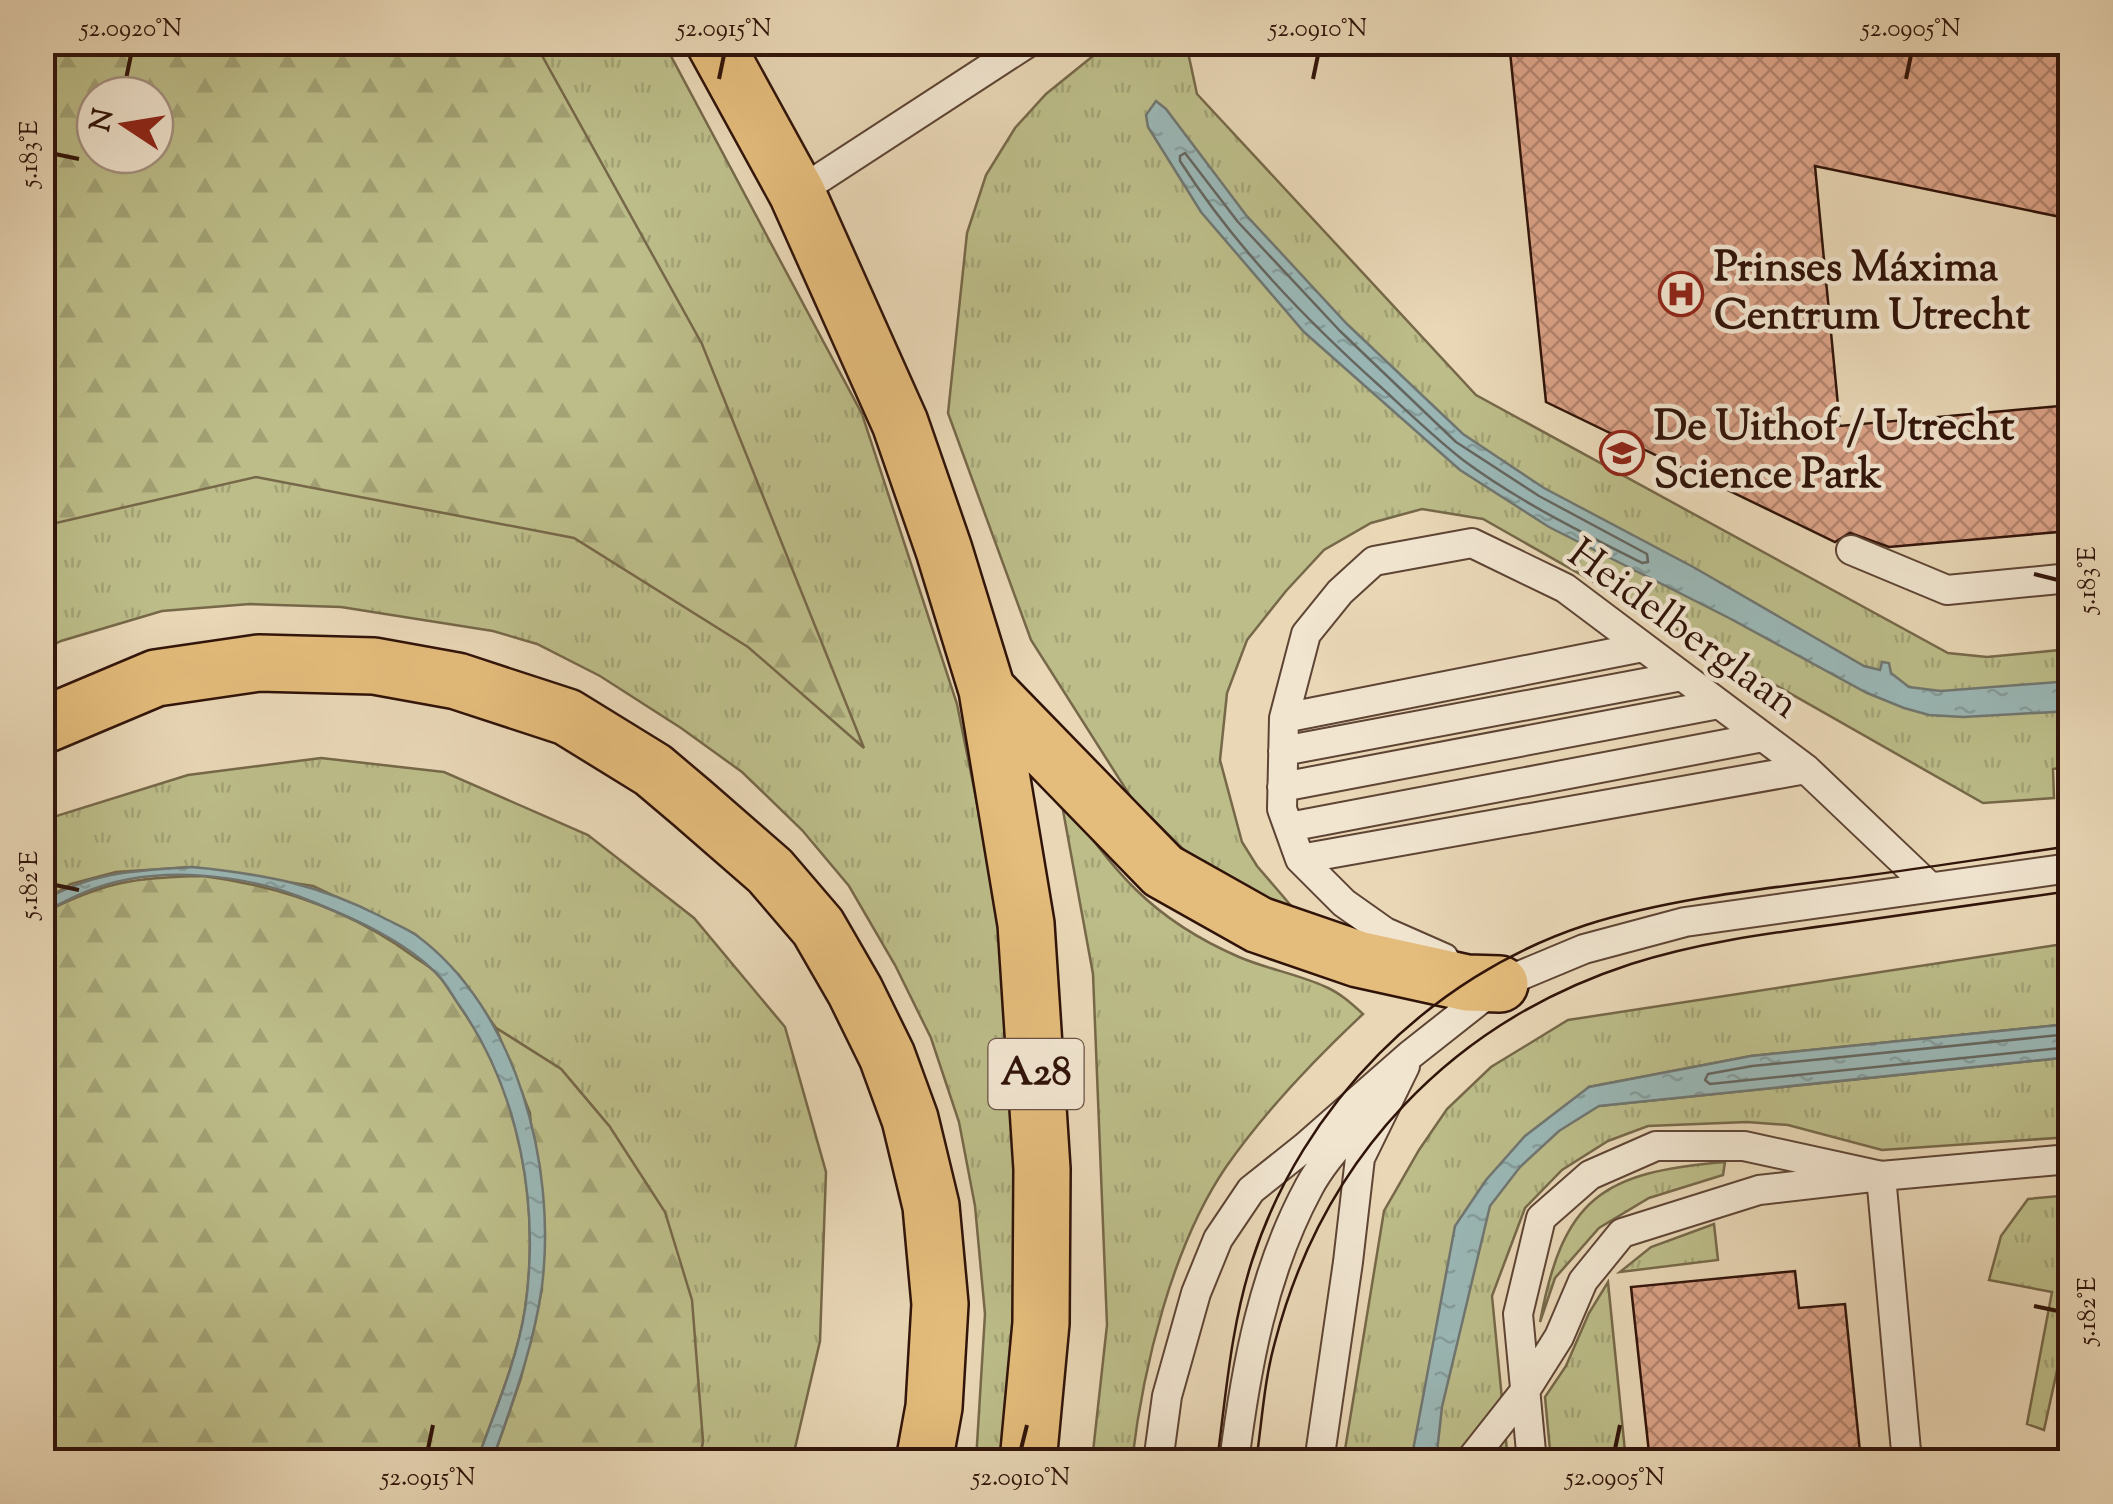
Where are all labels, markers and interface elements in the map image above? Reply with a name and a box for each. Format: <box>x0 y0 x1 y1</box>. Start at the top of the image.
text: 52.0920°N <box>78 12 182 48</box>
text: 52.0915°N <box>675 12 771 48</box>
text: 52.0910°N <box>1267 12 1367 48</box>
text: 52.0905°N <box>1859 12 1961 48</box>
north arrow <box>75 75 175 175</box>
text: N <box>82 105 125 136</box>
text: 5.183°E <box>13 120 49 190</box>
place label: Prinses Máxima Centrum Utrecht <box>1714 240 2031 348</box>
hospital icon: Prinses Máxima Centrum Utrecht <box>1658 271 1704 317</box>
place label: De Uithof / Utrecht Science Park <box>1654 399 2015 507</box>
school or university icon: De Uithof / Utrecht Science Park <box>1599 430 1645 476</box>
street label: Heidelberglaan <box>1554 526 1810 736</box>
text: 5.183°E <box>2071 546 2107 616</box>
text: 5.182°E <box>13 851 49 921</box>
road number: A28 <box>988 1039 1084 1109</box>
text: 5.182°E <box>2071 1277 2107 1347</box>
text: 52.0915°N <box>379 1461 475 1497</box>
text: 52.0910°N <box>970 1461 1070 1497</box>
text: 52.0905°N <box>1563 1461 1665 1497</box>

